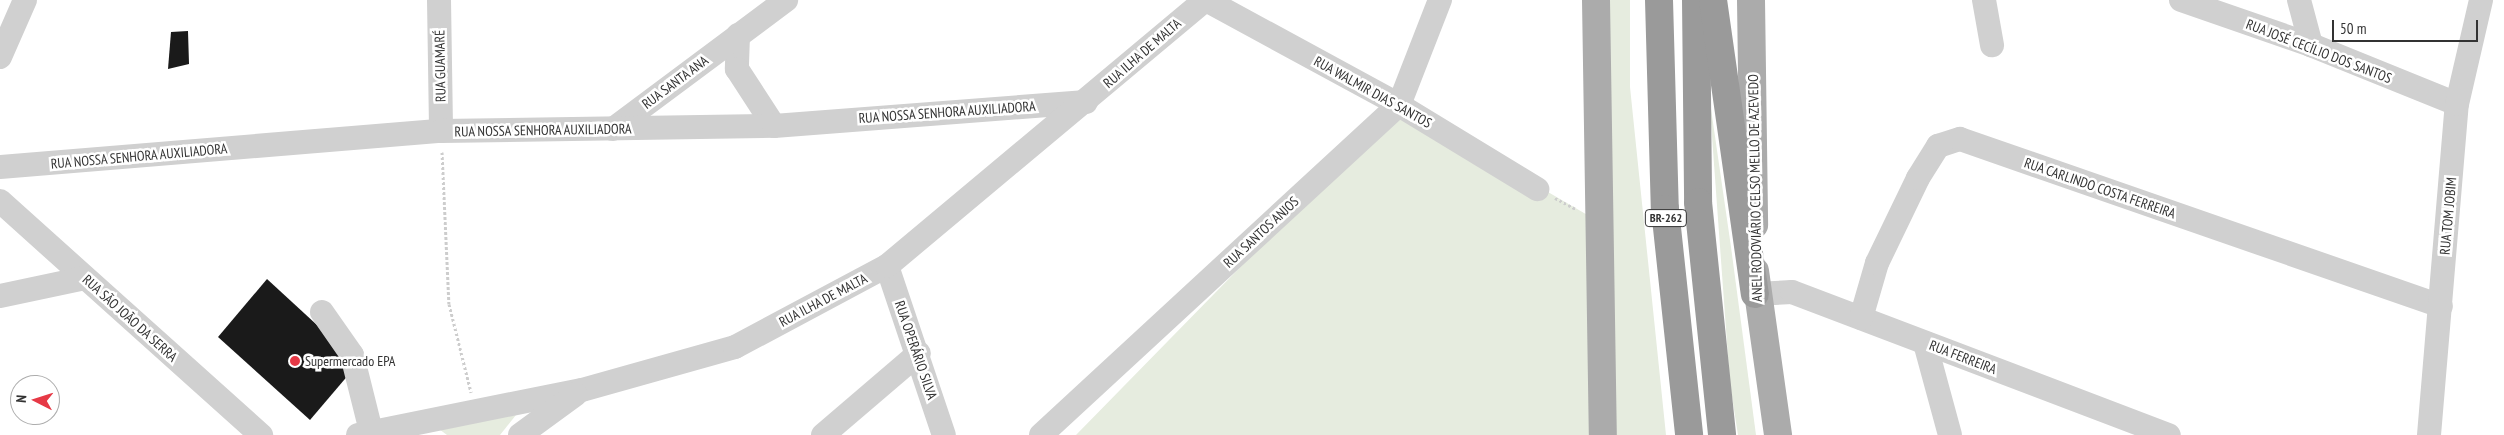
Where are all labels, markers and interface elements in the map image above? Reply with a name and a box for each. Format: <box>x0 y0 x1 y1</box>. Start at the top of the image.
scale bar <box>2334 10 2480 42</box>
street label: RUA ILHA DE MALTA <box>1099 14 1185 92</box>
street label: RUA JOSÉ CECÍLIO DOS SANTOS <box>2244 15 2394 87</box>
text: 50 m <box>2340 19 2366 38</box>
street label: RUA GUAMARÉ <box>431 30 449 102</box>
street label: RUA SANTA ANA <box>638 51 712 113</box>
street label: RUA WALMIR DIAS SANTOS <box>1311 52 1435 132</box>
street label: ANEL RODOVIÁRIO CELSO MELLO DE AZEVEDO <box>1745 74 1765 302</box>
street label: RUA NOSSA SENHORA AUXILIADORA <box>857 97 1037 127</box>
street label: RUA NOSSA SENHORA AUXILIADORA <box>453 120 633 140</box>
street label: RUA NOSSA SENHORA AUXILIADORA <box>49 140 229 172</box>
street label: RUA CARLINDO COSTA FERREIRA <box>2022 154 2178 222</box>
street label: RUA TOM JOBIM <box>2436 176 2460 256</box>
street label: RUA SANTOS ANJOS <box>1220 193 1302 271</box>
road number: BR-262 <box>1645 208 1687 228</box>
street label: RUA ILHA DE MALTA <box>776 270 870 330</box>
street label: RUA SÃO JOÃO DA SERRA <box>79 271 181 365</box>
street label: RUA OPERÁRIO SILVA <box>891 298 941 402</box>
street label: RUA FERREIRA <box>1927 336 1999 378</box>
place label: Supermercado EPA <box>305 353 395 369</box>
marker: Supermercado EPA <box>289 355 301 367</box>
north arrow <box>10 375 60 425</box>
text: N <box>12 394 30 403</box>

